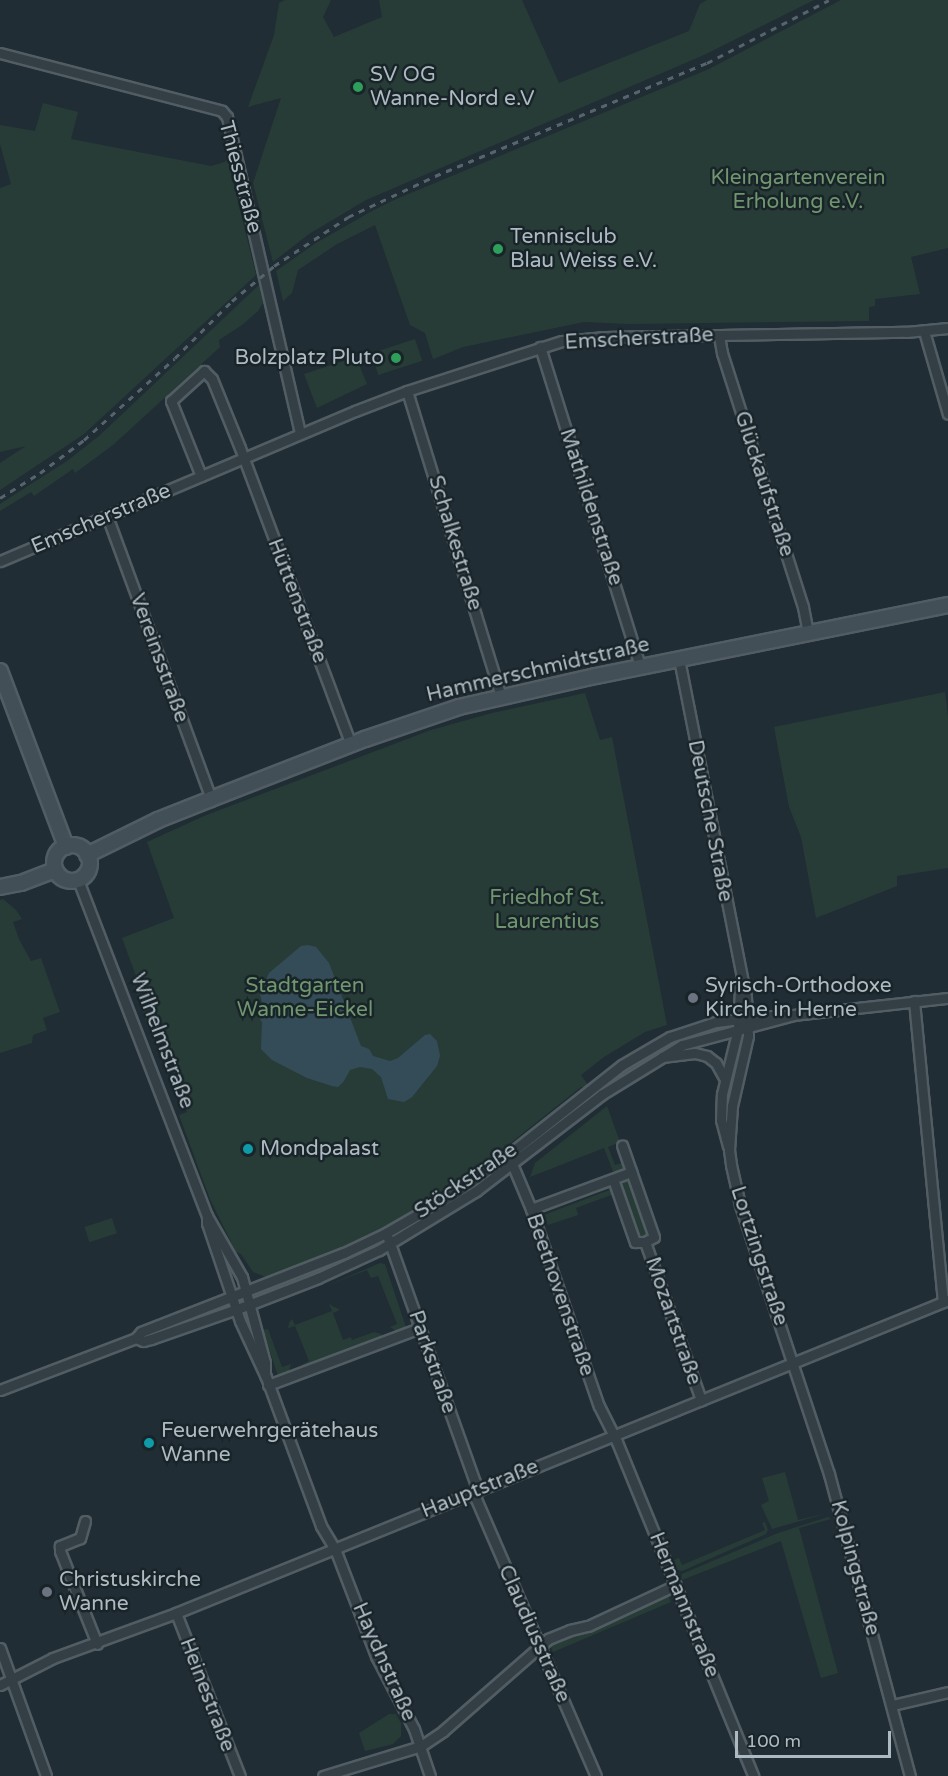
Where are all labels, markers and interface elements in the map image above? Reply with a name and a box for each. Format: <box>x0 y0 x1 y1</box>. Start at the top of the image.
place label: SV OG Wanne-Nord e.V <box>370 62 535 112</box>
marker: SV OG Wanne-Nord e.V <box>351 80 365 94</box>
street label: Thiesstraße <box>213 118 267 236</box>
park label: Kleingartenverein Erholung e.V. <box>710 165 886 215</box>
place label: Tennisclub Blau Weiss e.V. <box>510 224 657 274</box>
marker: Tennisclub Blau Weiss e.V. <box>491 242 505 256</box>
street label: Emscherstraße <box>564 323 714 355</box>
place label: Bolzplatz Pluto <box>234 345 384 371</box>
marker: Bolzplatz Pluto <box>389 351 403 365</box>
street label: Glückaufstraße <box>729 408 799 560</box>
street label: Mathildenstraße <box>554 425 628 589</box>
street label: Schalkestraße <box>423 473 487 613</box>
street label: Emscherstraße <box>27 478 175 560</box>
street label: Hüttenstraße <box>262 535 332 667</box>
street label: Vereinsstraße <box>124 590 194 726</box>
street label: Hammerschmidtstraße <box>424 632 652 708</box>
street label: Deutsche Straße <box>682 738 738 904</box>
park label: Friedhof St. Laurentius <box>489 885 605 935</box>
street label: Wilhelmstraße <box>125 970 199 1112</box>
park label: Stadtgarten Wanne-Eickel <box>237 973 373 1023</box>
place label: Syrisch-Orthodoxe Kirche in Herne <box>705 973 892 1023</box>
marker: Syrisch-Orthodoxe Kirche in Herne <box>686 991 700 1005</box>
place label: Mondpalast <box>260 1136 379 1162</box>
street label: Stöckstraße <box>410 1138 522 1224</box>
marker: Mondpalast <box>241 1142 255 1156</box>
street label: Lortzingstraße <box>725 1183 793 1329</box>
street label: Beethovenstraße <box>520 1211 600 1379</box>
street label: Mozartstraße <box>639 1254 707 1388</box>
street label: Parkstraße <box>403 1307 461 1417</box>
place label: Feuerwehrgerätehaus Wanne <box>161 1418 378 1468</box>
marker: Feuerwehrgerätehaus Wanne <box>142 1436 156 1450</box>
street label: Hauptstraße <box>418 1454 542 1524</box>
street label: Kolpingstraße <box>825 1498 885 1638</box>
street label: Hermannstraße <box>643 1529 725 1681</box>
street label: Claudiusstraße <box>492 1561 576 1707</box>
place label: Christuskirche Wanne <box>59 1567 201 1617</box>
marker: Christuskirche Wanne <box>40 1585 54 1599</box>
street label: Haydnstraße <box>347 1599 421 1725</box>
street label: Heinestraße <box>174 1635 240 1755</box>
scale bar <box>738 1719 894 1757</box>
text: 100 m <box>746 1730 801 1752</box>

